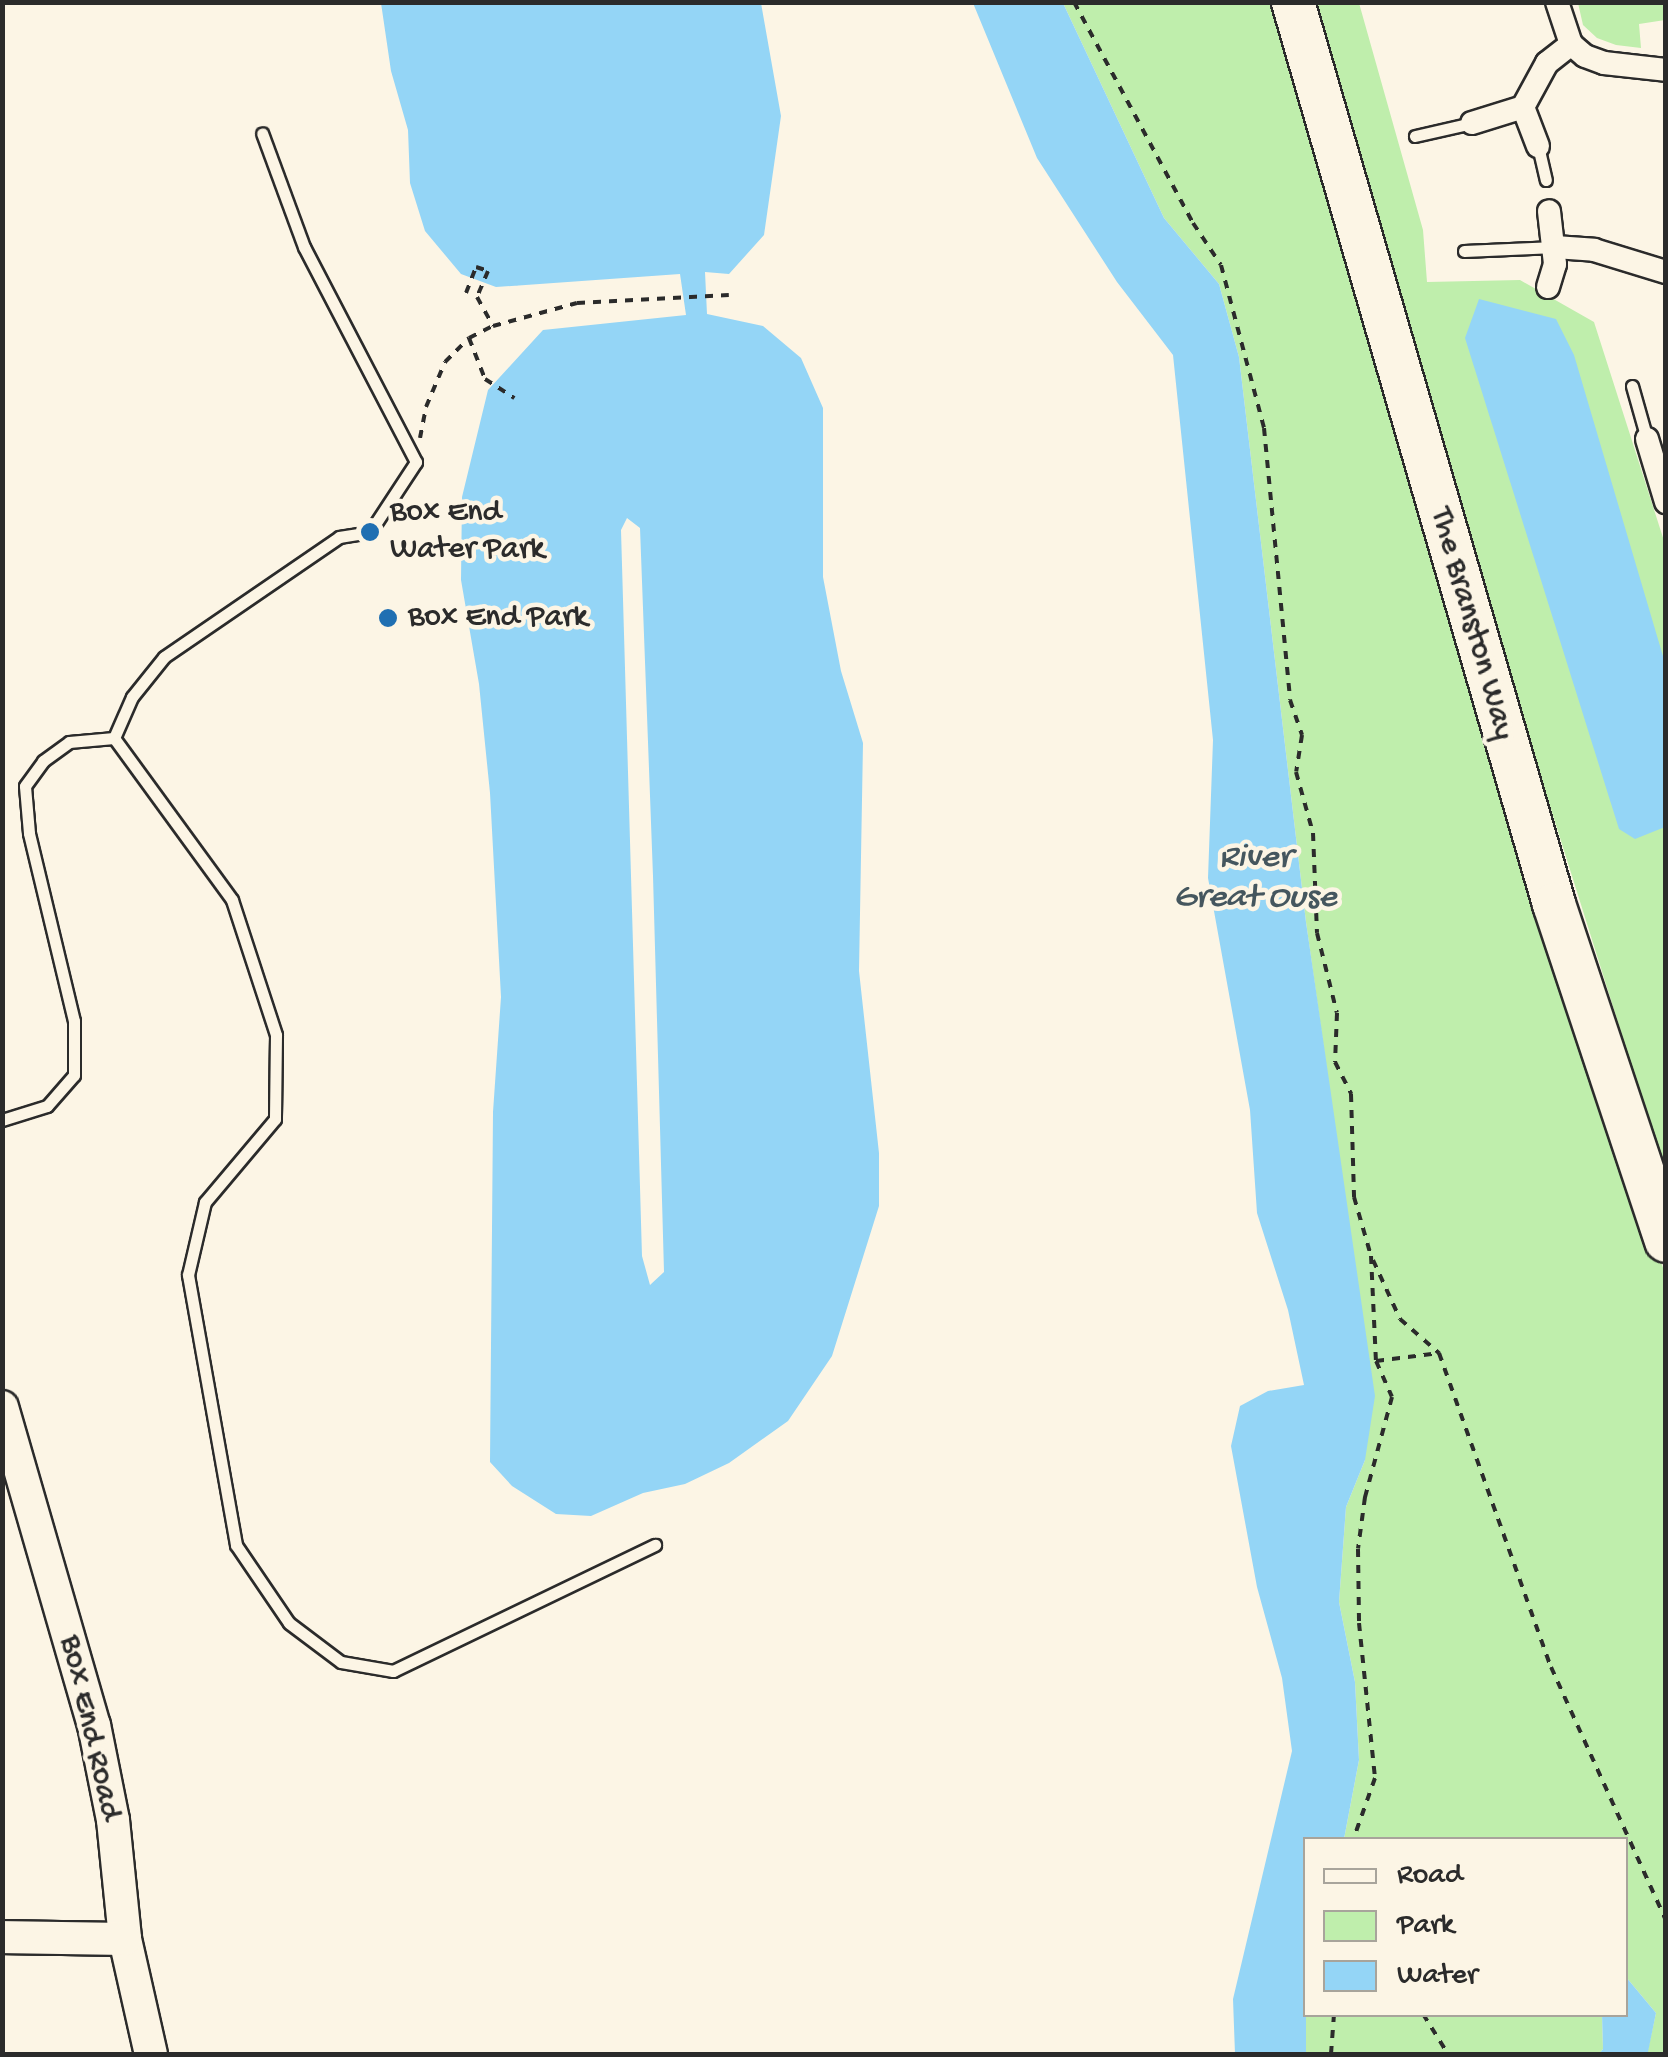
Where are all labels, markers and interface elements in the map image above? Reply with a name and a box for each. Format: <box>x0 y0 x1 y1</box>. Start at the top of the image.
place label: Box End Water Park <box>390 495 544 570</box>
street label: The Branston Way <box>1420 504 1522 744</box>
marker: Box End Water Park <box>359 521 381 543</box>
place label: Box End Park <box>408 599 588 637</box>
marker: Box End Park <box>377 607 399 629</box>
water label: River Great Ouse <box>1174 838 1336 920</box>
street label: Box End Road <box>49 1632 129 1824</box>
legend <box>1303 1837 1628 2017</box>
text: Road <box>1397 1859 1463 1894</box>
text: Park <box>1397 1909 1454 1944</box>
text: Water <box>1397 1959 1478 1994</box>

